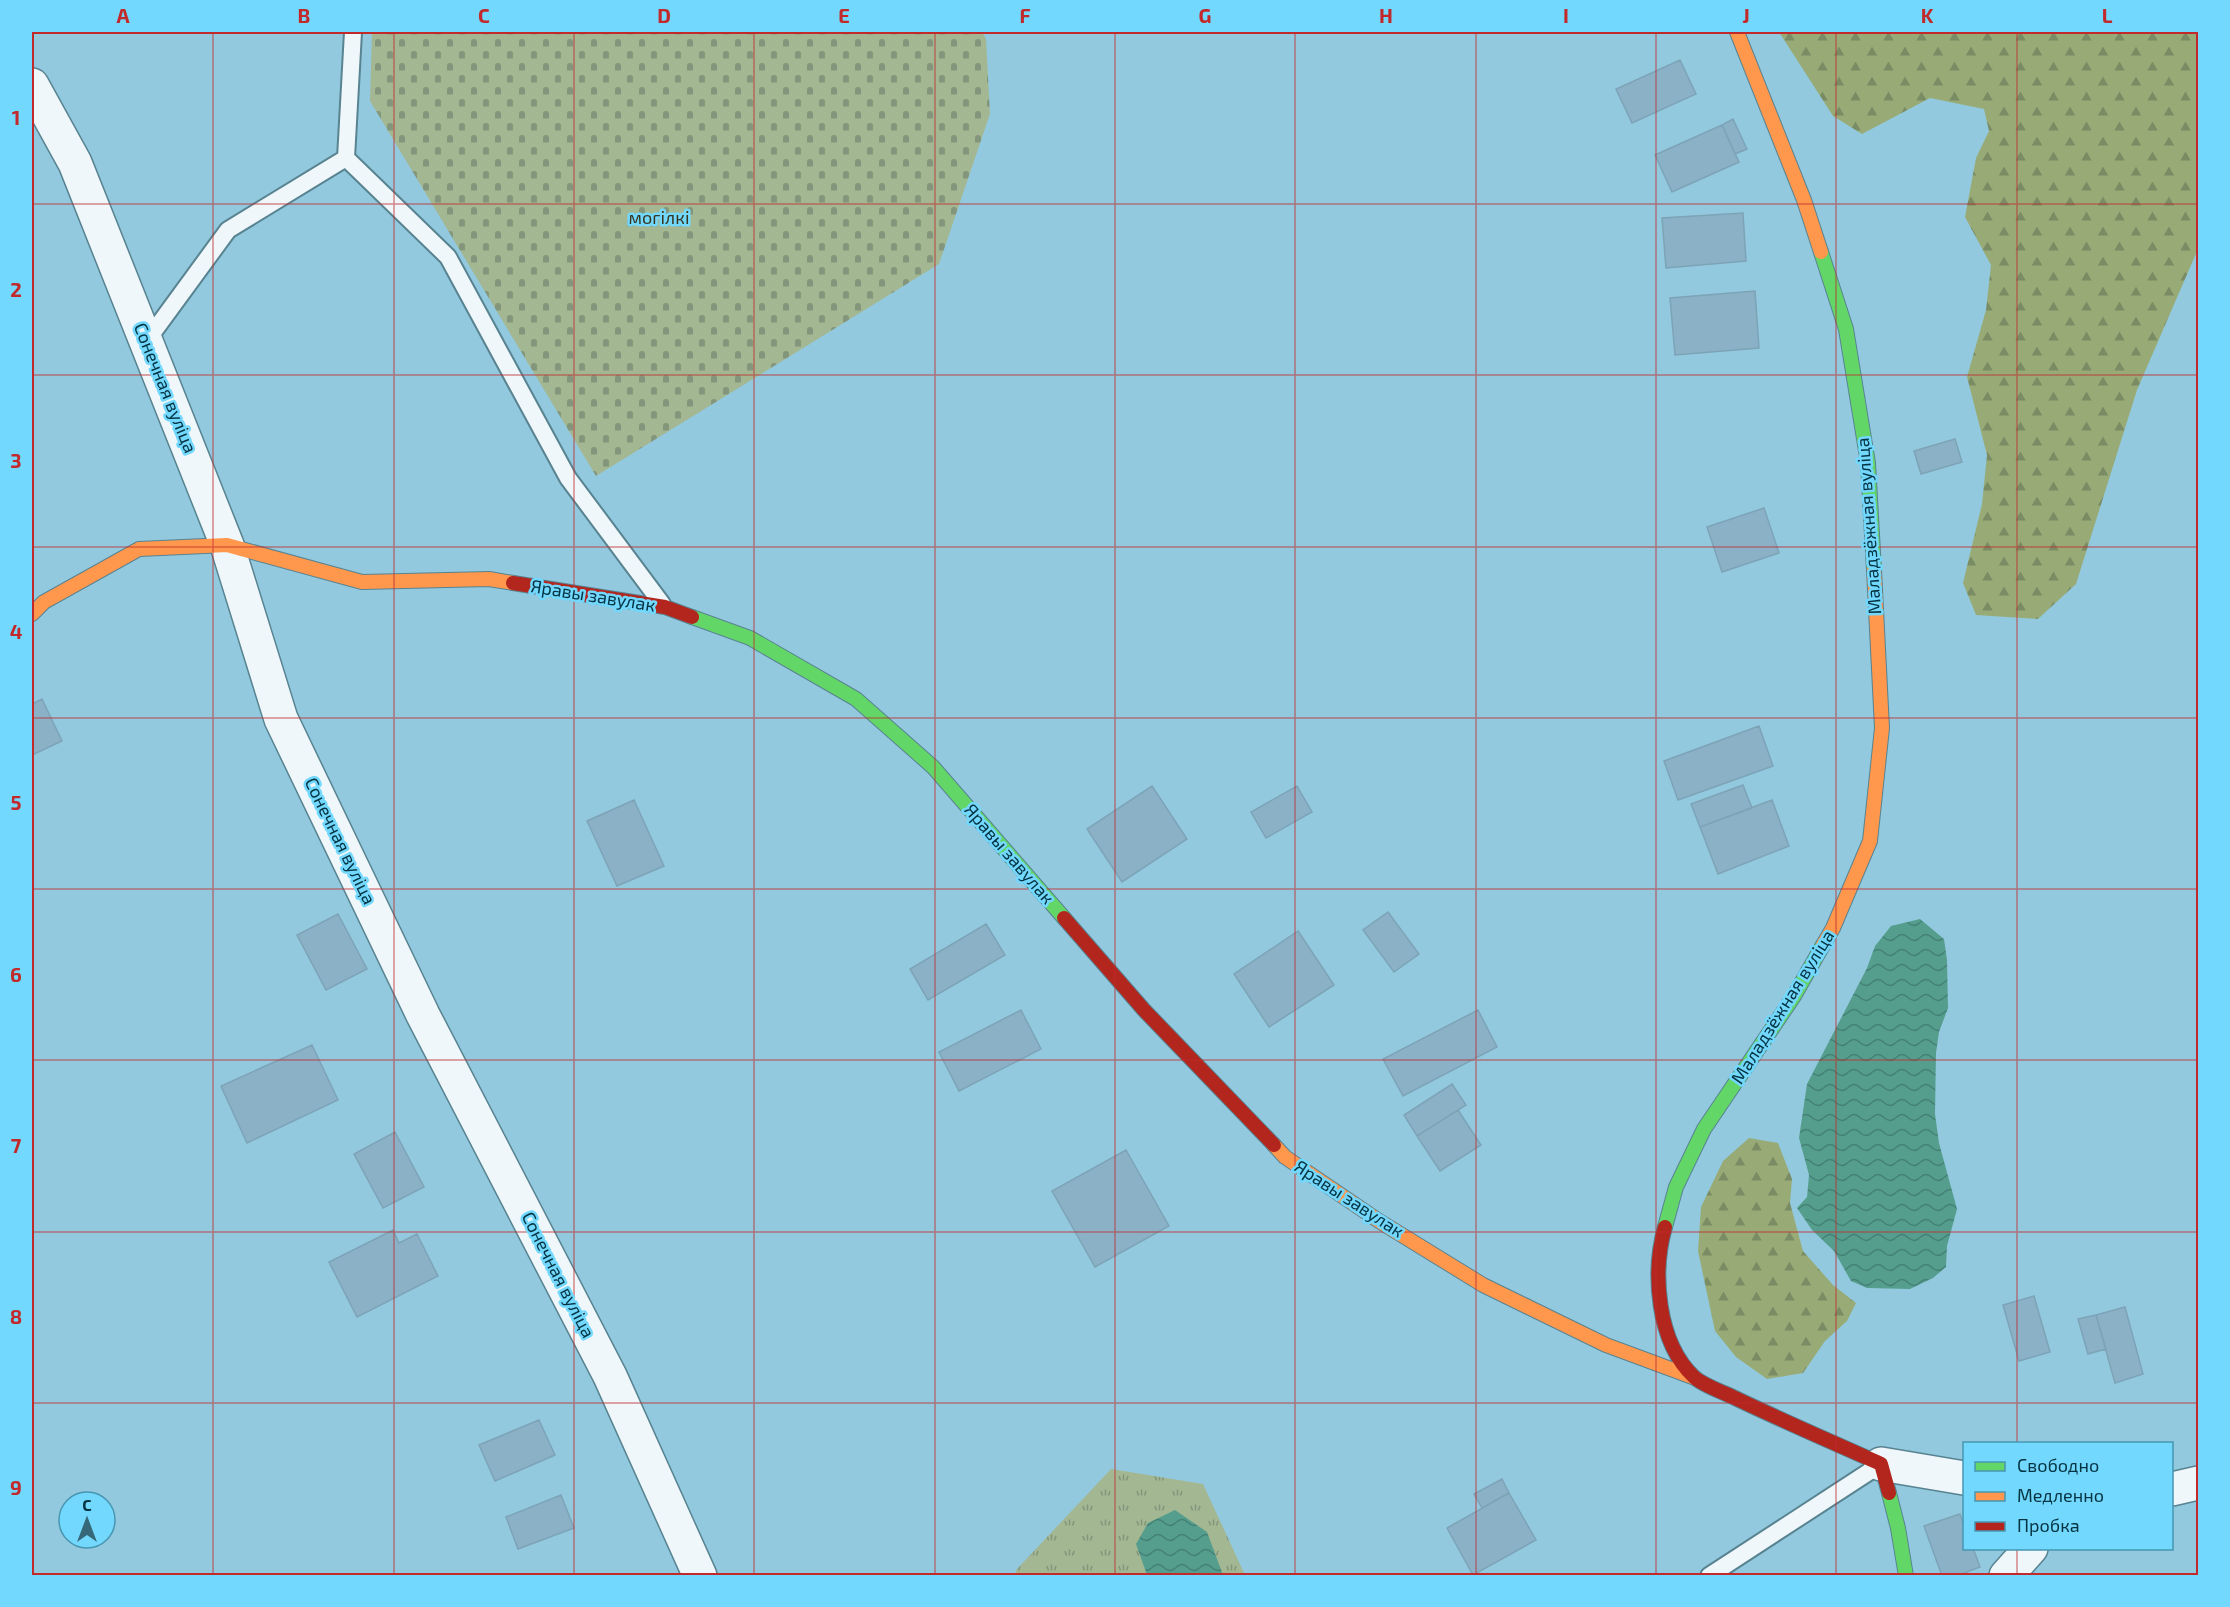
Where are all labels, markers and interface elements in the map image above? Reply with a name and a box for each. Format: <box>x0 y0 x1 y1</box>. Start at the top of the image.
text: A <box>116 3 130 27</box>
text: B <box>298 3 310 27</box>
text: C <box>478 3 490 27</box>
text: D <box>657 3 671 27</box>
text: E <box>838 3 850 27</box>
text: F <box>1019 3 1031 27</box>
text: G <box>1199 3 1211 27</box>
text: H <box>1379 3 1393 27</box>
text: I <box>1563 3 1569 27</box>
text: J <box>1742 3 1750 27</box>
text: K <box>1921 3 1934 27</box>
text: L <box>2102 3 2113 27</box>
text: 1 <box>12 105 20 129</box>
park label: могілкі <box>629 206 689 228</box>
text: 2 <box>10 277 22 301</box>
street label: Сонечная вуліца <box>130 319 202 456</box>
street label: Маладзёжная вуліца <box>1851 437 1885 615</box>
text: 3 <box>10 448 22 472</box>
street label: Яравы завулак <box>529 574 657 616</box>
text: 4 <box>10 619 23 643</box>
street label: Сонечная вуліца <box>301 774 381 908</box>
text: 5 <box>10 790 22 814</box>
street label: Яравы завулак <box>960 799 1060 908</box>
street label: Маладзёжная вуліца <box>1726 925 1838 1087</box>
text: 6 <box>10 962 22 986</box>
text: 7 <box>11 1133 22 1157</box>
street label: Яравы завулак <box>1291 1155 1409 1242</box>
street label: Сонечная вуліца <box>518 1208 600 1341</box>
text: 8 <box>10 1304 22 1328</box>
legend <box>1963 1442 2173 1550</box>
text: Свободно <box>2017 1454 2099 1476</box>
text: 9 <box>10 1475 22 1499</box>
text: Медленно <box>2017 1484 2104 1506</box>
north arrow <box>57 1490 117 1550</box>
text: С <box>82 1495 92 1514</box>
text: Пробка <box>2017 1514 2080 1536</box>

